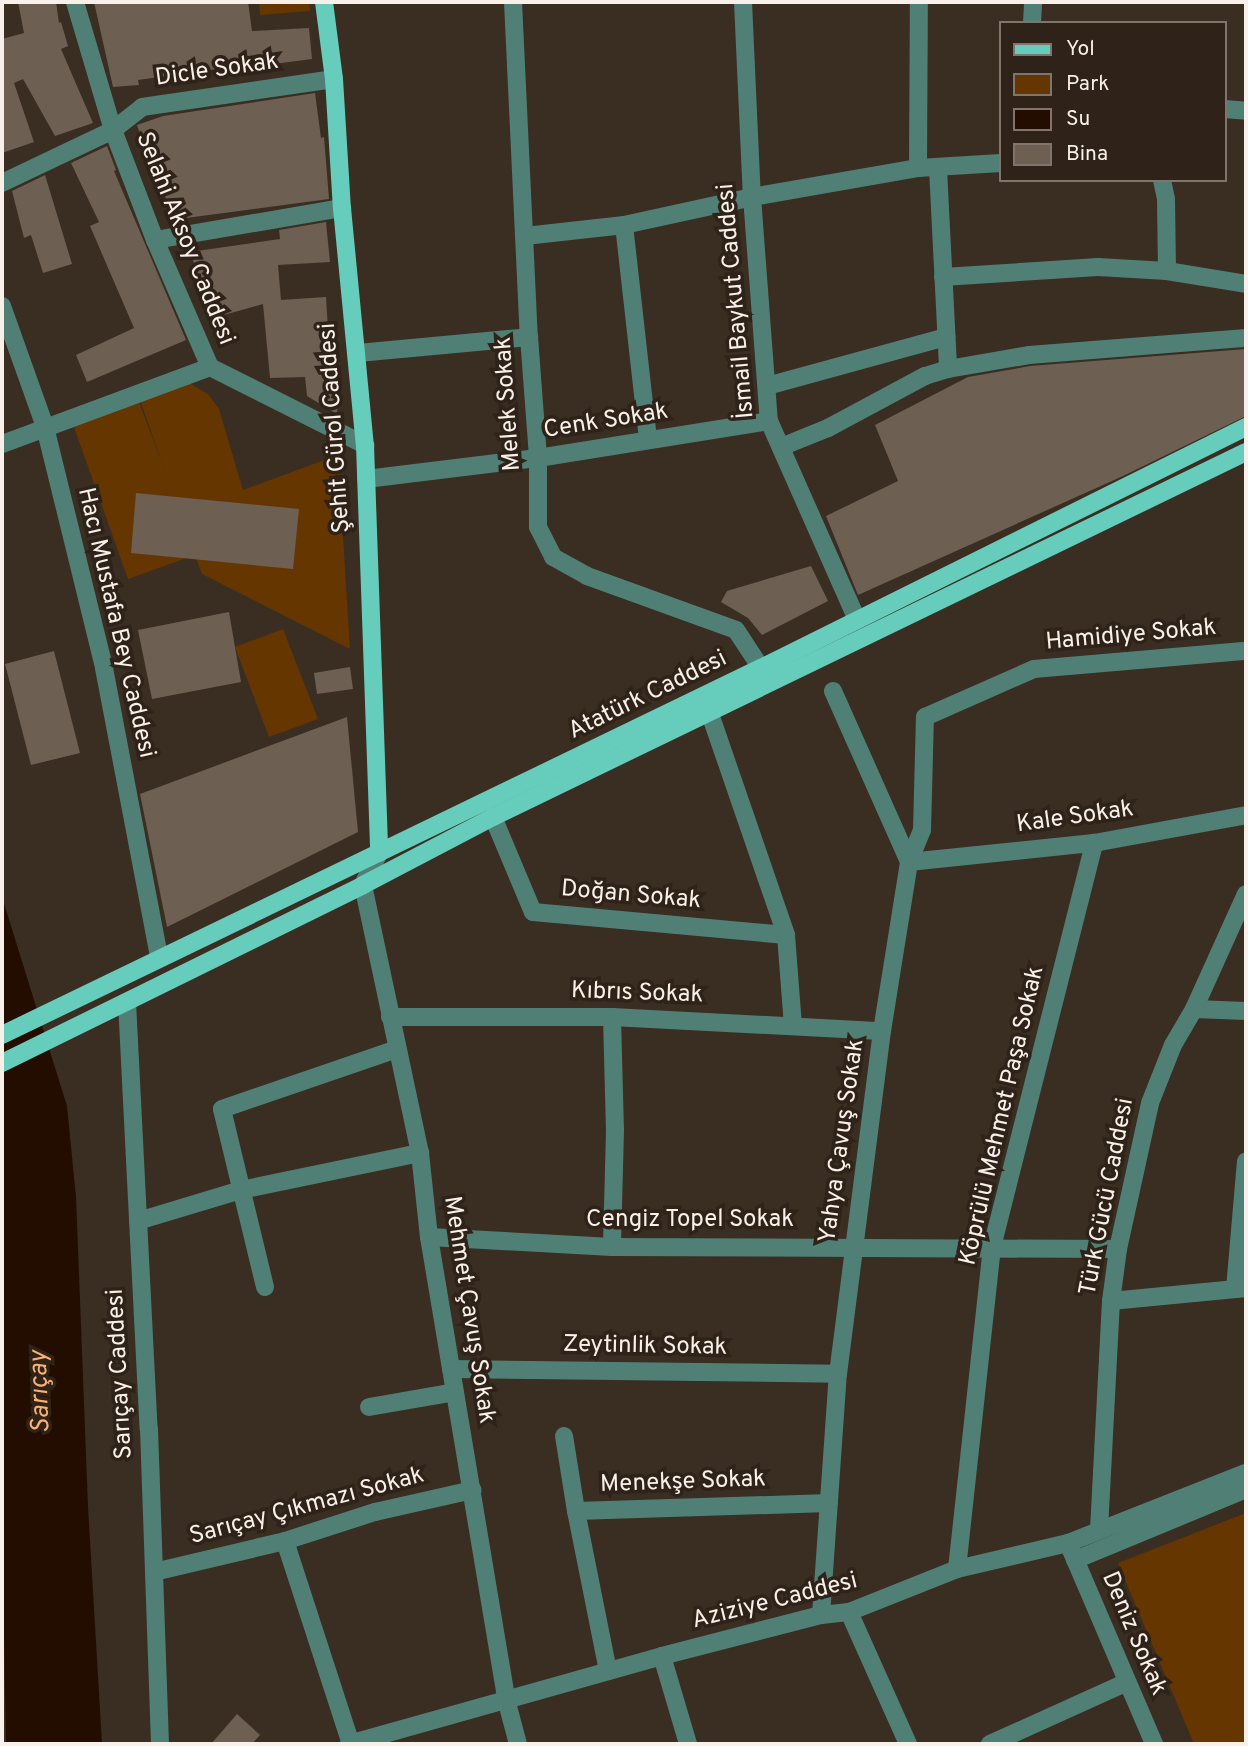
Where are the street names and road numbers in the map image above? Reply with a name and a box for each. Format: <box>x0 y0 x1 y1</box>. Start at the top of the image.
street label: Dicle Sokak <box>154 48 280 94</box>
street label: Selahi Aksoy Caddesi <box>128 128 240 350</box>
street label: İsmail Baykut Caddesi <box>712 182 762 420</box>
street label: Şehit Gürol Caddesi <box>314 322 358 534</box>
street label: Melek Sokak <box>490 336 528 472</box>
street label: Cenk Sokak <box>542 398 670 446</box>
street label: Hacı Mustafa Bey Caddesi <box>70 485 160 761</box>
street label: Hamidiye Sokak <box>1045 614 1217 658</box>
street label: Atatürk Caddesi <box>564 645 732 747</box>
street label: Kale Sokak <box>1015 796 1135 840</box>
street label: Doğan Sokak <box>560 876 702 916</box>
street label: Köprülü Mehmet Paşa Sokak <box>955 964 1051 1268</box>
street label: Kıbrıs Sokak <box>570 977 704 1011</box>
street label: Yahya Çavuş Sokak <box>814 1037 872 1245</box>
street label: Türk Gücü Caddesi <box>1075 1096 1141 1298</box>
street label: Mehmet Çavuş Sokak <box>436 1194 500 1426</box>
street label: Cengiz Topel Sokak <box>586 1207 794 1235</box>
street label: Sarıçay Caddesi <box>102 1288 140 1460</box>
street label: Zeytinlik Sokak <box>563 1331 727 1363</box>
street label: Sarıçay Çıkmazı Sokak <box>187 1462 427 1552</box>
street label: Menekşe Sokak <box>600 1466 766 1500</box>
street label: Aziziye Caddesi <box>689 1568 861 1636</box>
street label: Deniz Sokak <box>1094 1568 1172 1700</box>

